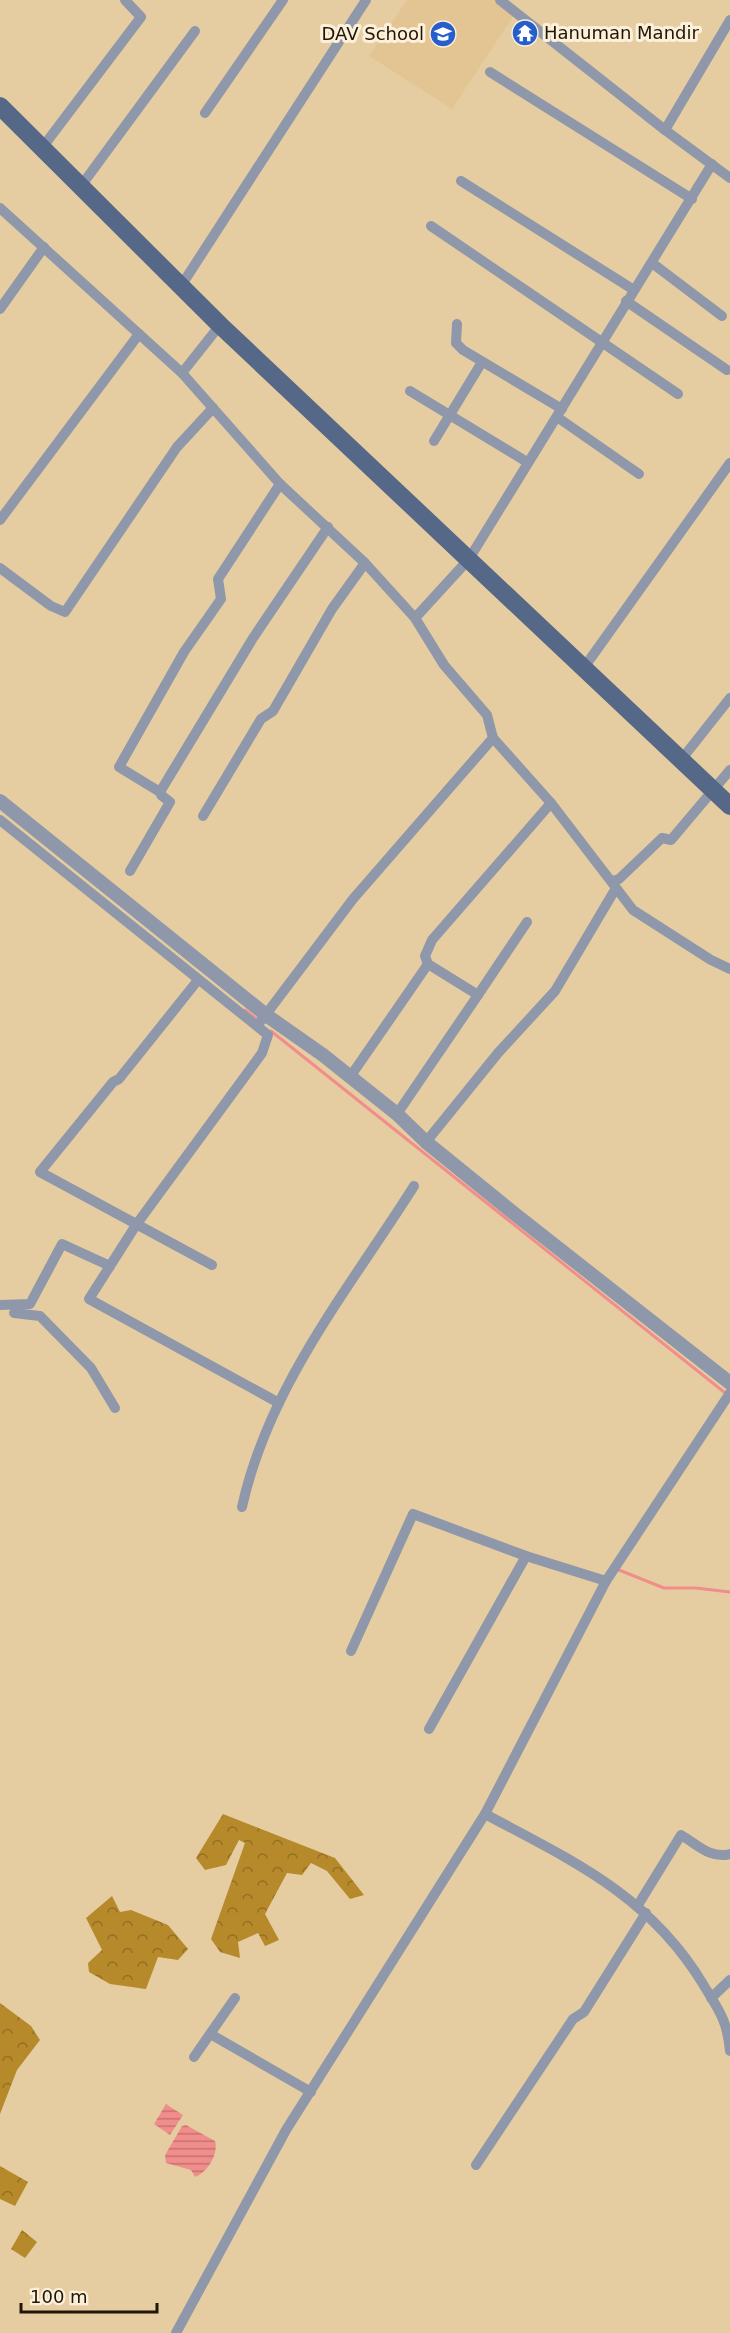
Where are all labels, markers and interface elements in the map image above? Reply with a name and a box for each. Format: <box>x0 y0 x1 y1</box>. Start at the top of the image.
temple icon: Hanuman Mandir <box>510 18 540 48</box>
school or university icon: DAV School <box>428 19 458 49</box>
place label: Hanuman Mandir <box>544 22 699 43</box>
place label: DAV School <box>322 23 424 44</box>
scale bar <box>21 2276 158 2314</box>
text: 100 m <box>30 2286 88 2307</box>

